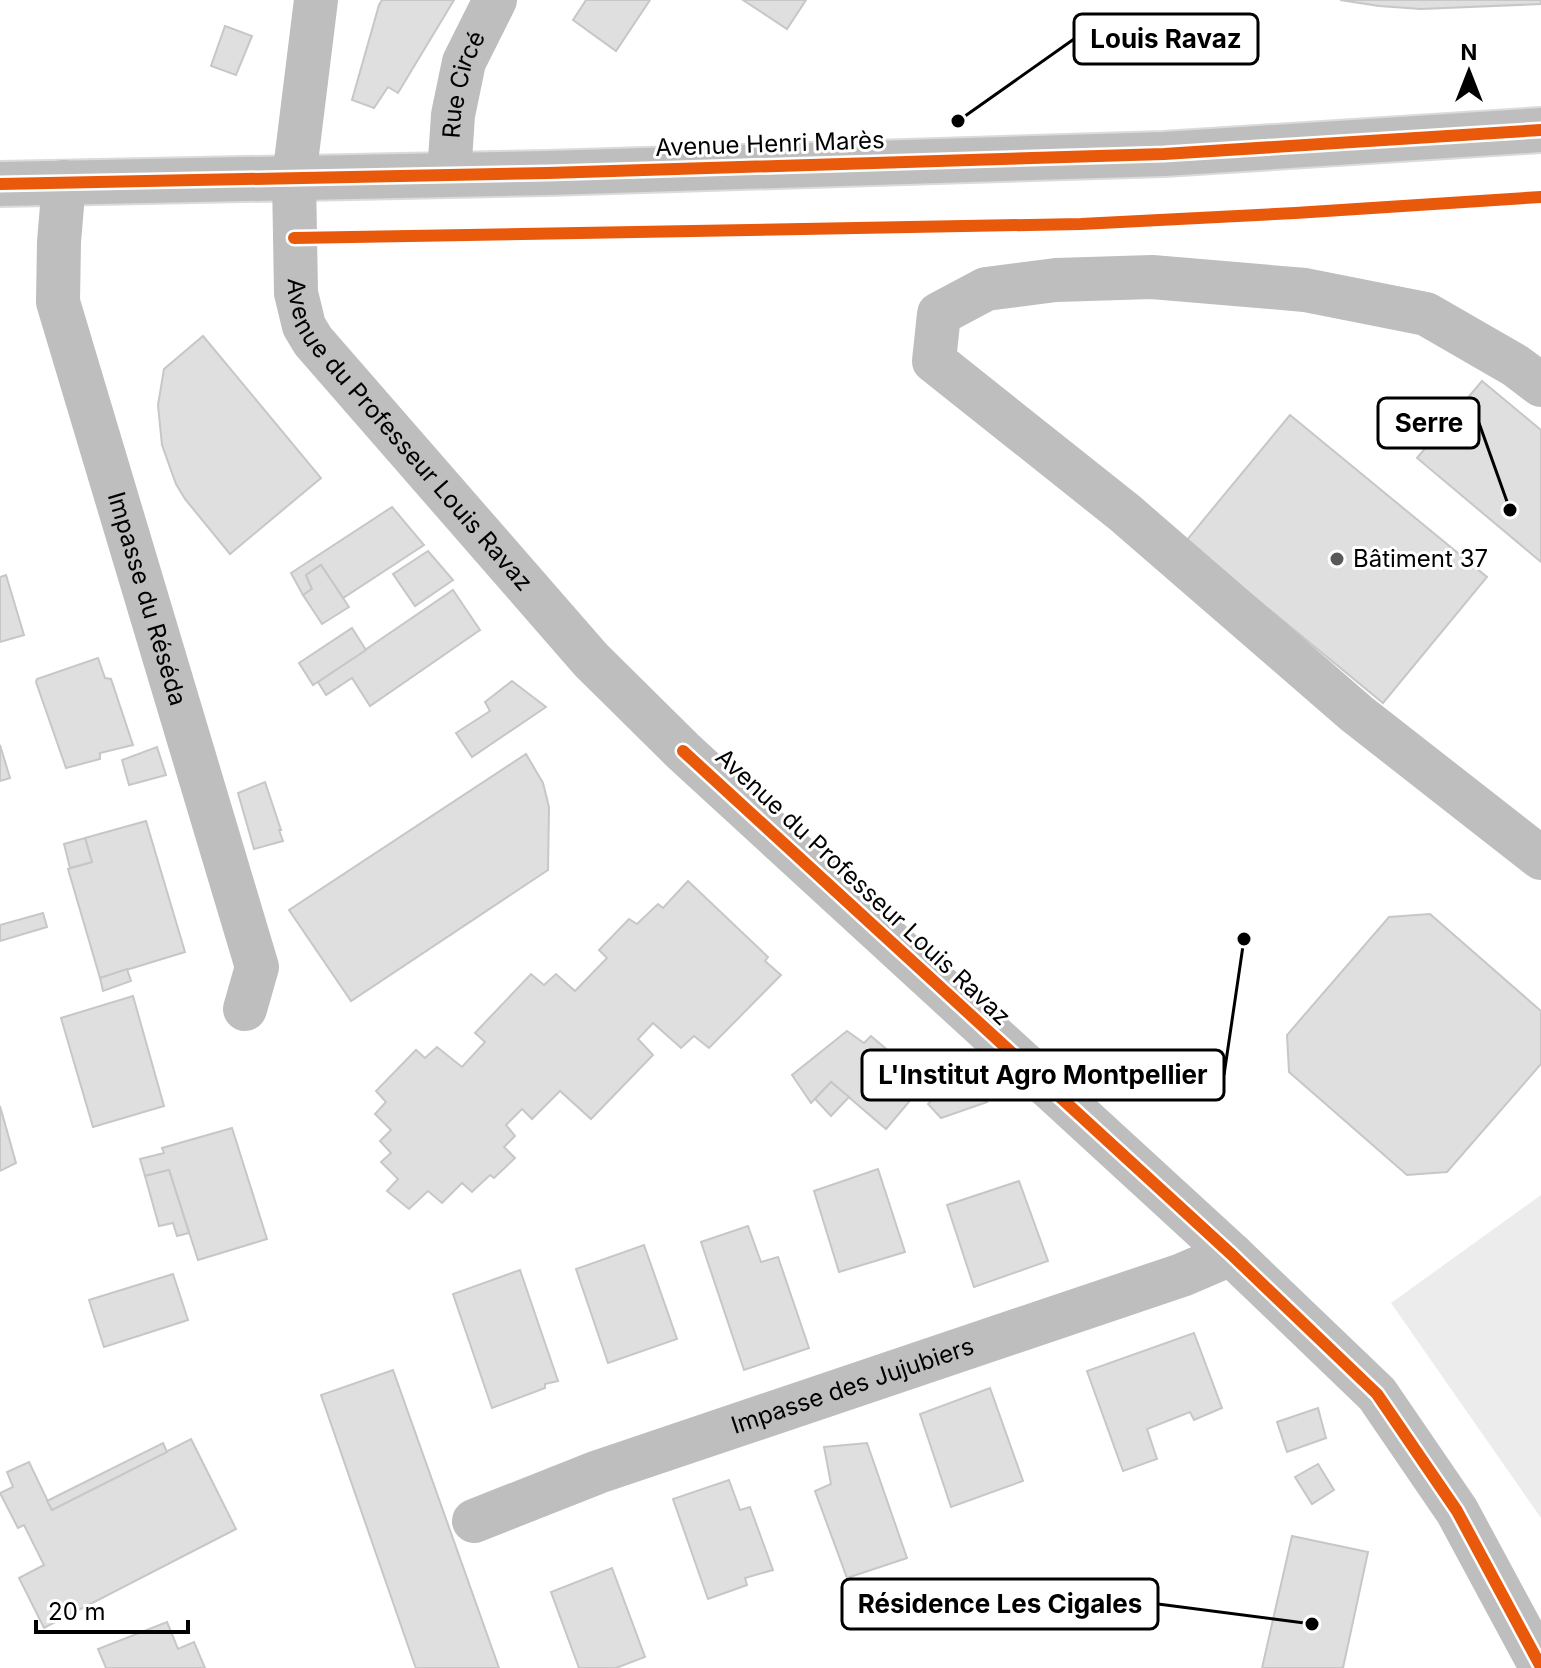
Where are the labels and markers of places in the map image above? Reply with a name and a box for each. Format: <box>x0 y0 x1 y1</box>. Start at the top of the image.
callout: Louis Ravaz <box>1074 14 1258 64</box>
callout: Serre <box>1378 398 1479 448</box>
place label: Bâtiment 37 <box>1353 544 1488 573</box>
marker: Bâtiment 37 <box>1328 550 1346 568</box>
callout: L'Institut Agro Montpellier <box>862 1050 1224 1100</box>
callout: Résidence Les Cigales <box>842 1579 1158 1629</box>

